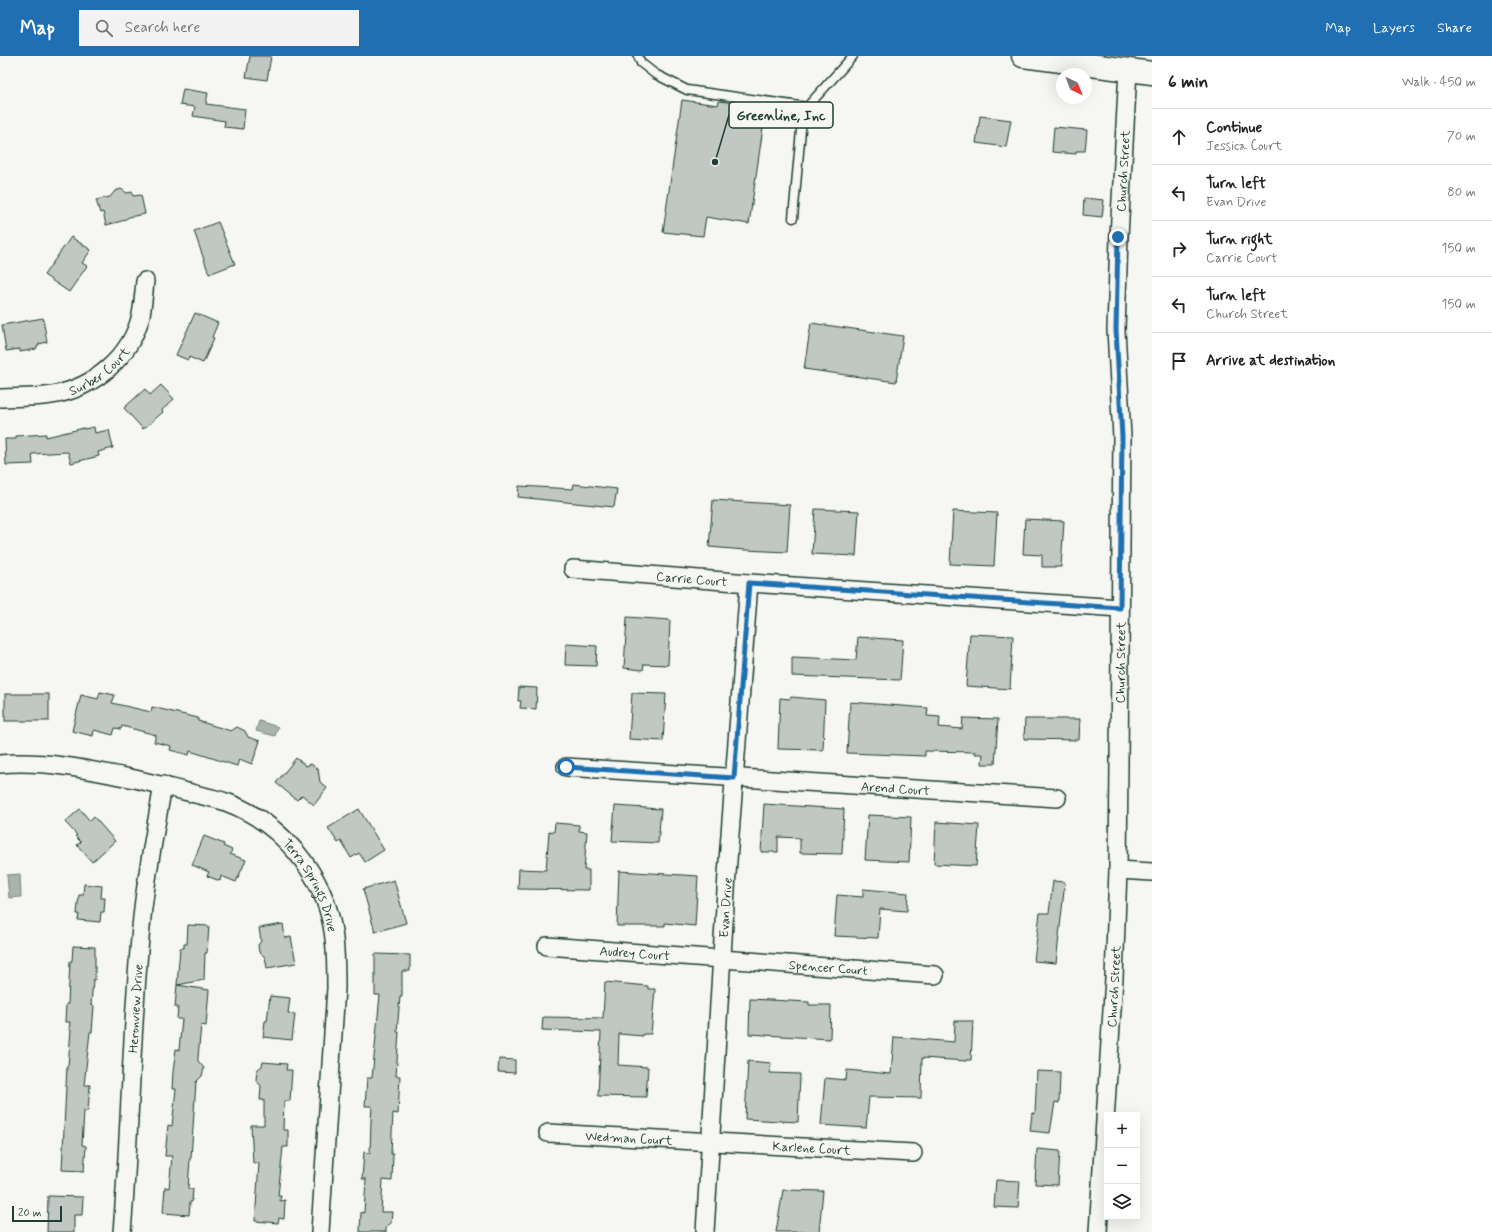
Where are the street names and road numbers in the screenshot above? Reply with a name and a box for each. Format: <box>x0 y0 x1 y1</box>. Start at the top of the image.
street label: Church Street <box>1113 129 1135 212</box>
street label: Surber Court <box>67 344 134 400</box>
street label: Carrie Court <box>655 569 728 591</box>
street label: Church Street <box>1113 621 1130 704</box>
street label: Arend Court <box>860 779 930 800</box>
street label: Terra Springs Drive <box>279 836 340 934</box>
street label: Evan Drive <box>716 877 737 938</box>
street label: Audrey Court <box>599 943 670 965</box>
street label: Church Street <box>1104 945 1125 1028</box>
street label: Spencer Court <box>788 957 868 980</box>
street label: Heronview Drive <box>125 963 148 1053</box>
street label: Wedman Court <box>585 1128 673 1150</box>
street label: Karlene Court <box>772 1138 851 1160</box>

